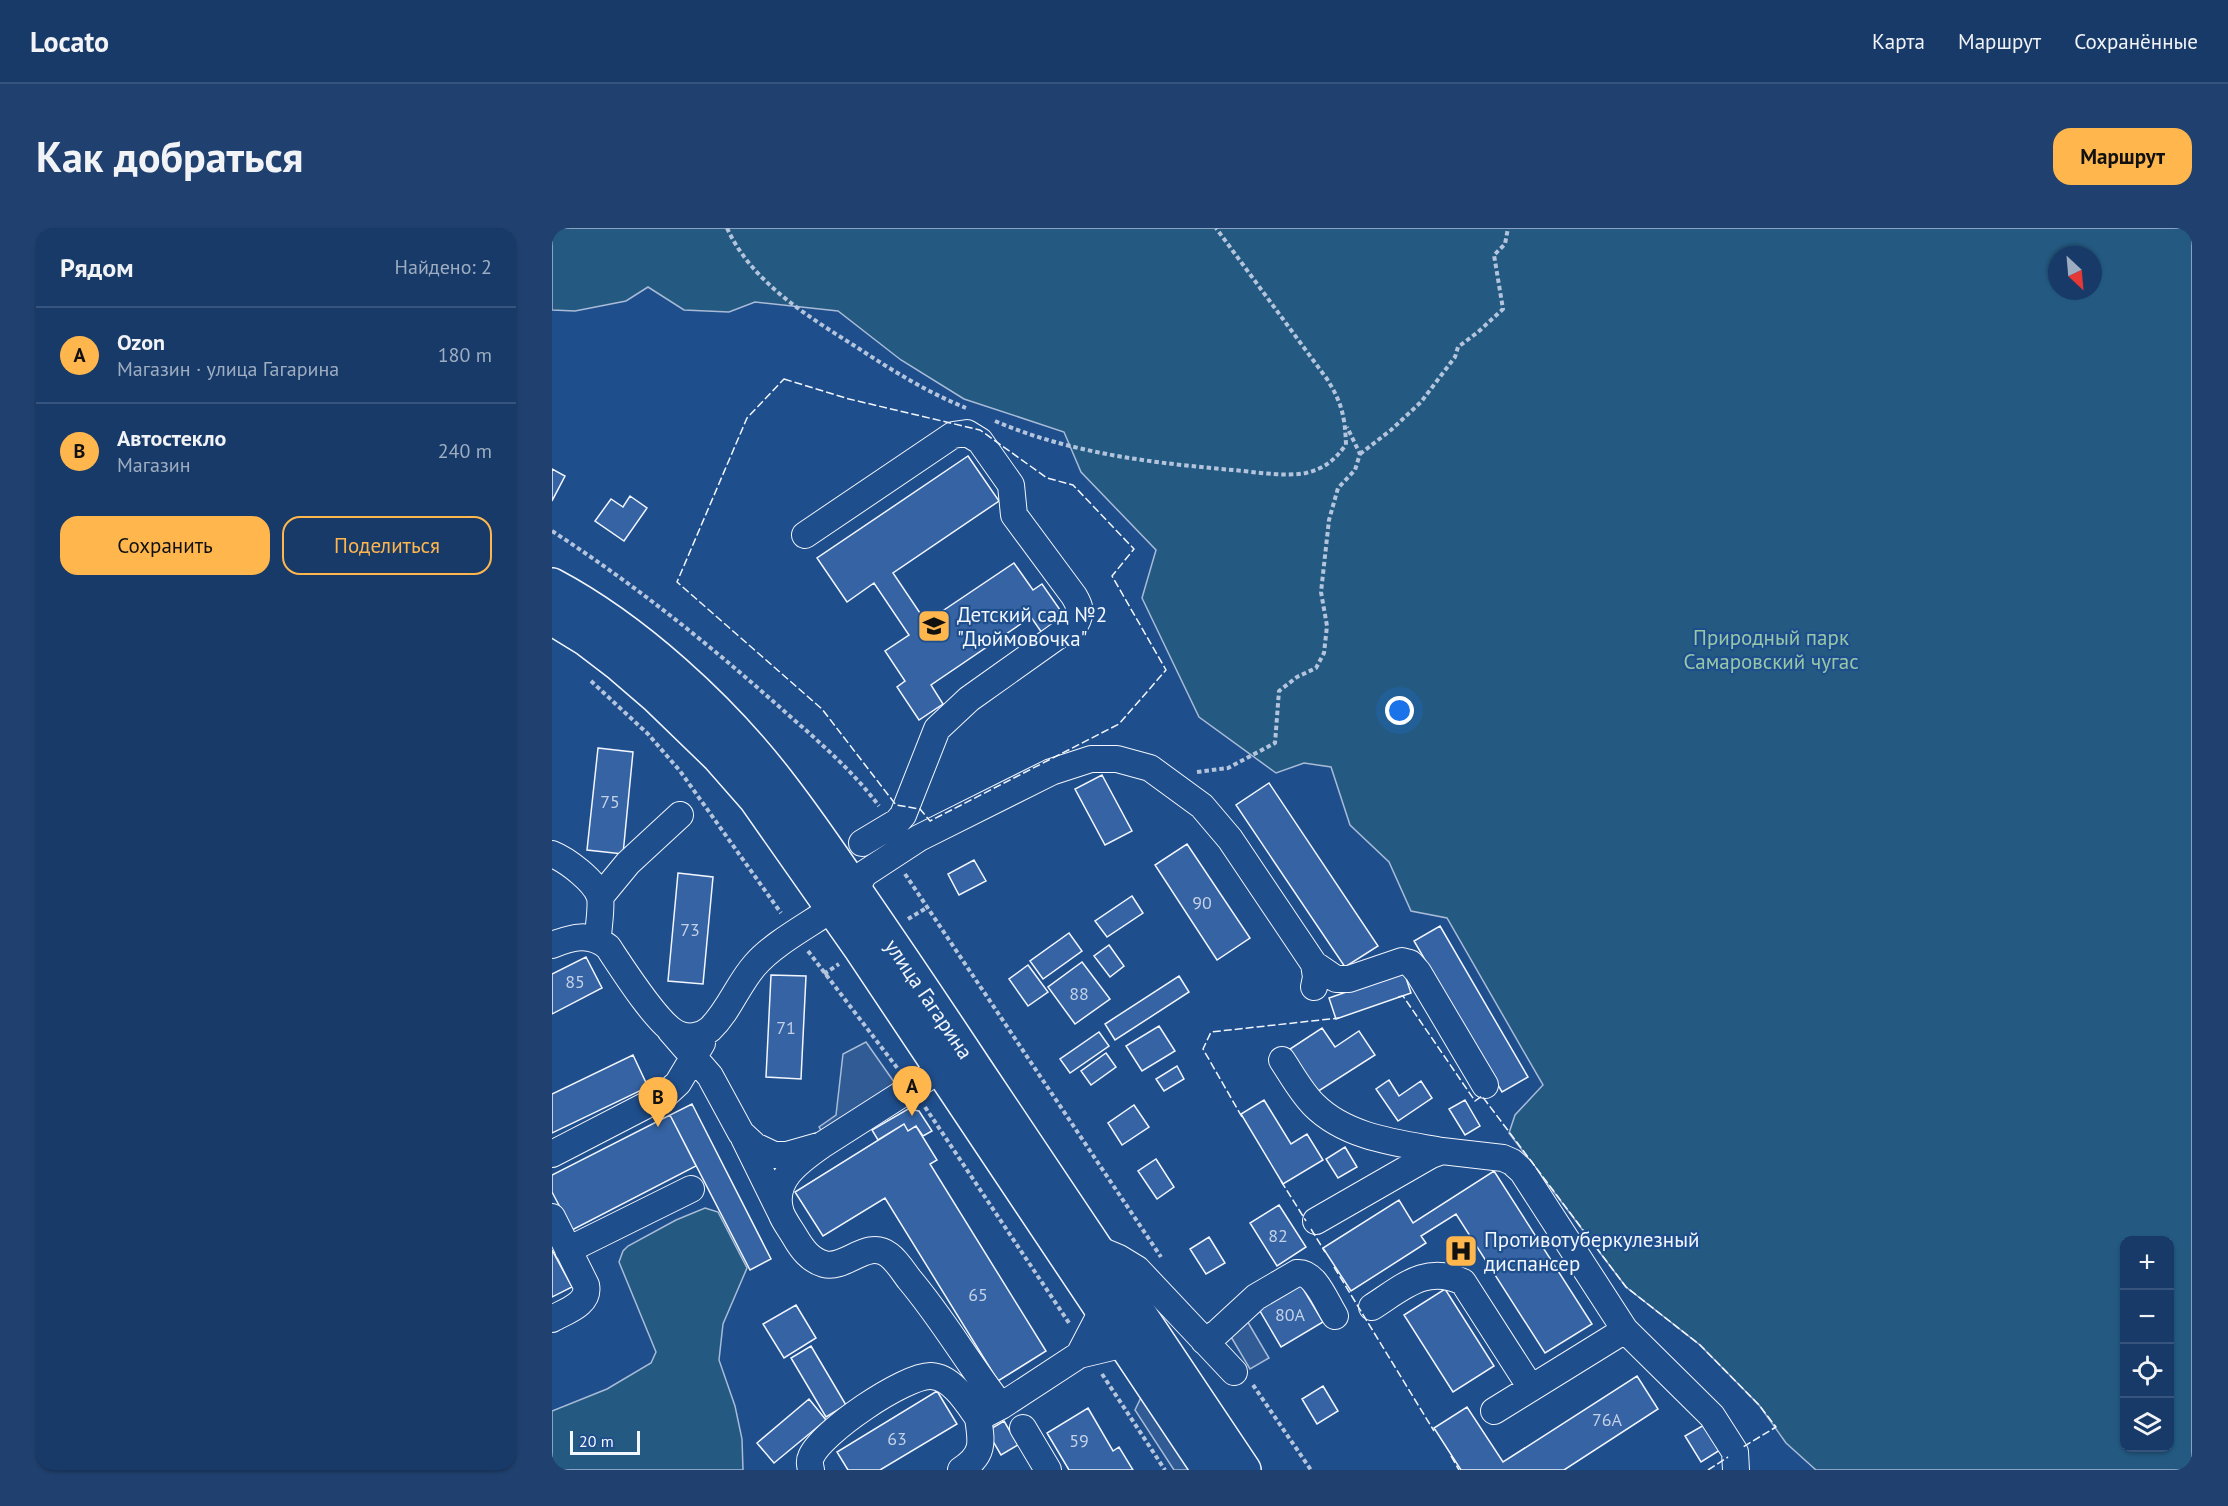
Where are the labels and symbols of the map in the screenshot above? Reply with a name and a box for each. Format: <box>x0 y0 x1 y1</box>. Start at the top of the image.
north arrow <box>2048 246 2102 300</box>
place label: Детский сад №2 "Дюймовочка" <box>957 601 1107 652</box>
school or university icon: Детский сад №2 "Дюймовочка" <box>916 608 952 644</box>
park label: Природный парк Самаровский чугас <box>1683 624 1859 675</box>
your location <box>1385 696 1414 725</box>
house number: 75 <box>600 790 620 813</box>
house number: 90 <box>1192 891 1212 914</box>
house number: 73 <box>680 918 700 941</box>
street label: улица Гагарина <box>879 934 979 1064</box>
house number: 85 <box>565 970 585 993</box>
house number: 88 <box>1069 982 1089 1005</box>
house number: 71 <box>776 1016 796 1039</box>
pin: A <box>892 1066 932 1116</box>
pin: B <box>638 1078 678 1127</box>
house number: 82 <box>1268 1224 1288 1247</box>
place label: Противотуберкулезный диспансер <box>1484 1226 1699 1277</box>
hospital icon: Противотуберкулезный диспансер <box>1443 1233 1479 1269</box>
house number: 65 <box>968 1283 988 1306</box>
house number: 80А <box>1275 1303 1306 1326</box>
house number: 76А <box>1592 1408 1623 1431</box>
house number: 63 <box>887 1427 907 1450</box>
scale bar <box>570 1428 640 1456</box>
house number: 59 <box>1069 1429 1089 1452</box>

